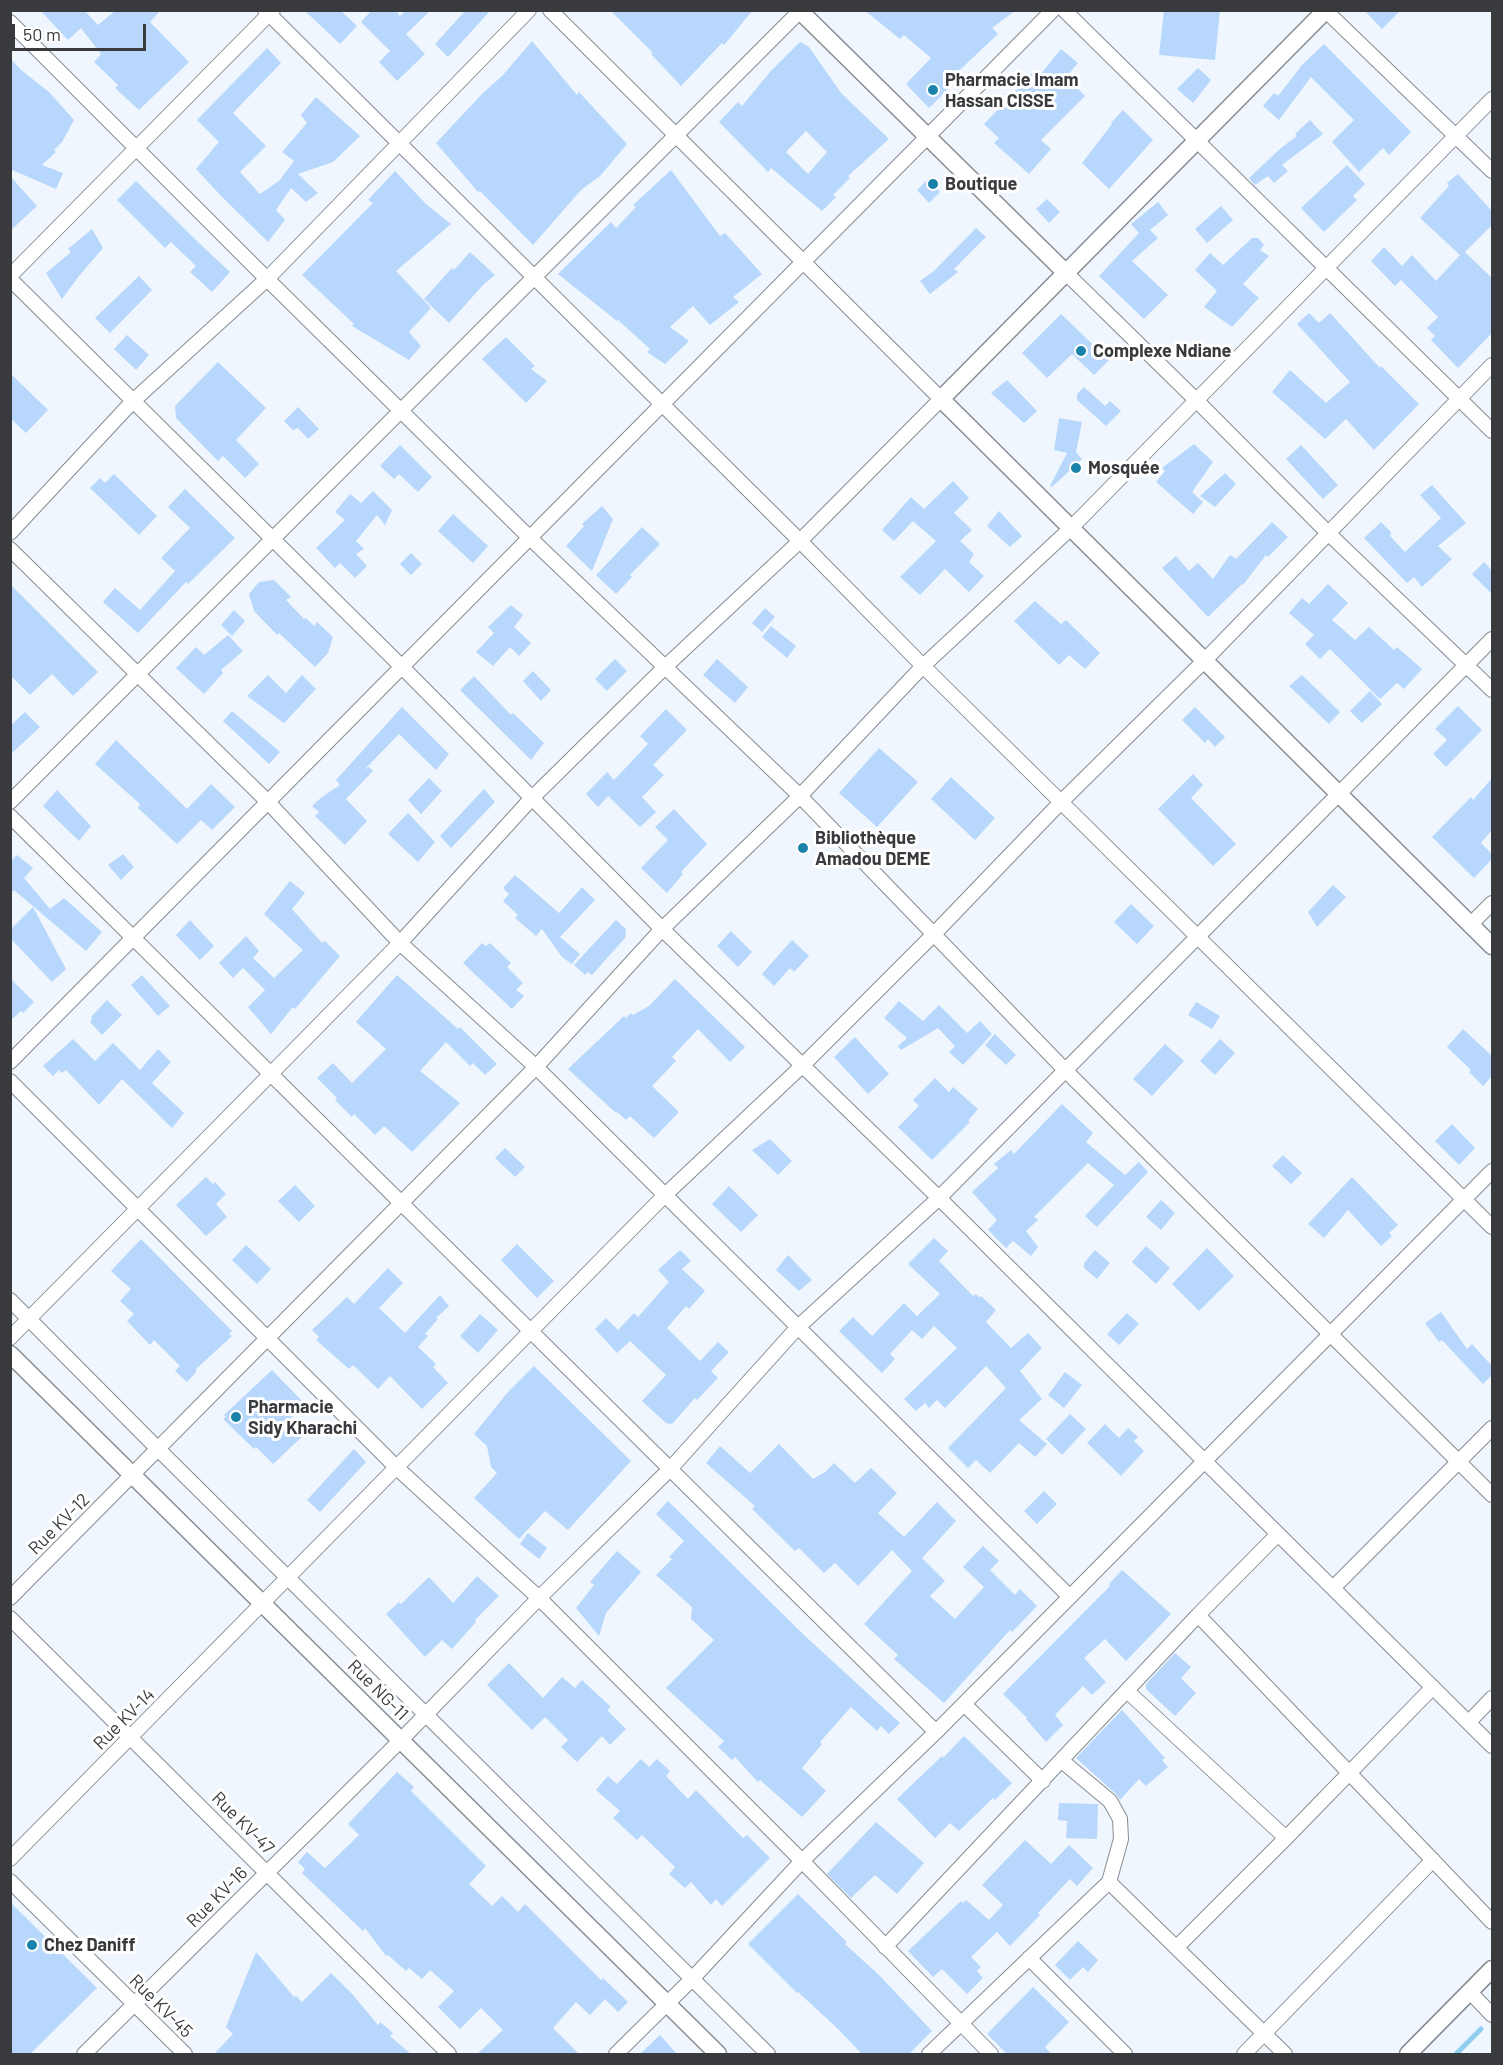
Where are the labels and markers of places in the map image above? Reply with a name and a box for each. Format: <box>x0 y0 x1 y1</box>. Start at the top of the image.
place label: Pharmacie Imam Hassan CISSE <box>945 69 1079 112</box>
marker: Pharmacie Imam Hassan CISSE <box>926 83 940 97</box>
place label: Boutique <box>945 173 1017 195</box>
marker: Boutique <box>926 177 940 191</box>
place label: Complexe Ndiane <box>1093 340 1231 362</box>
marker: Complexe Ndiane <box>1074 344 1088 358</box>
place label: Mosquée <box>1088 457 1160 479</box>
marker: Mosquée <box>1069 461 1083 475</box>
place label: Bibliothèque Amadou DEME <box>815 827 930 870</box>
marker: Bibliothèque Amadou DEME <box>796 841 810 855</box>
place label: Pharmacie Sidy Kharachi <box>248 1396 357 1438</box>
marker: Pharmacie Sidy Kharachi <box>229 1410 243 1424</box>
place label: Chez Daniff <box>44 1934 135 1956</box>
marker: Chez Daniff <box>25 1938 39 1952</box>

